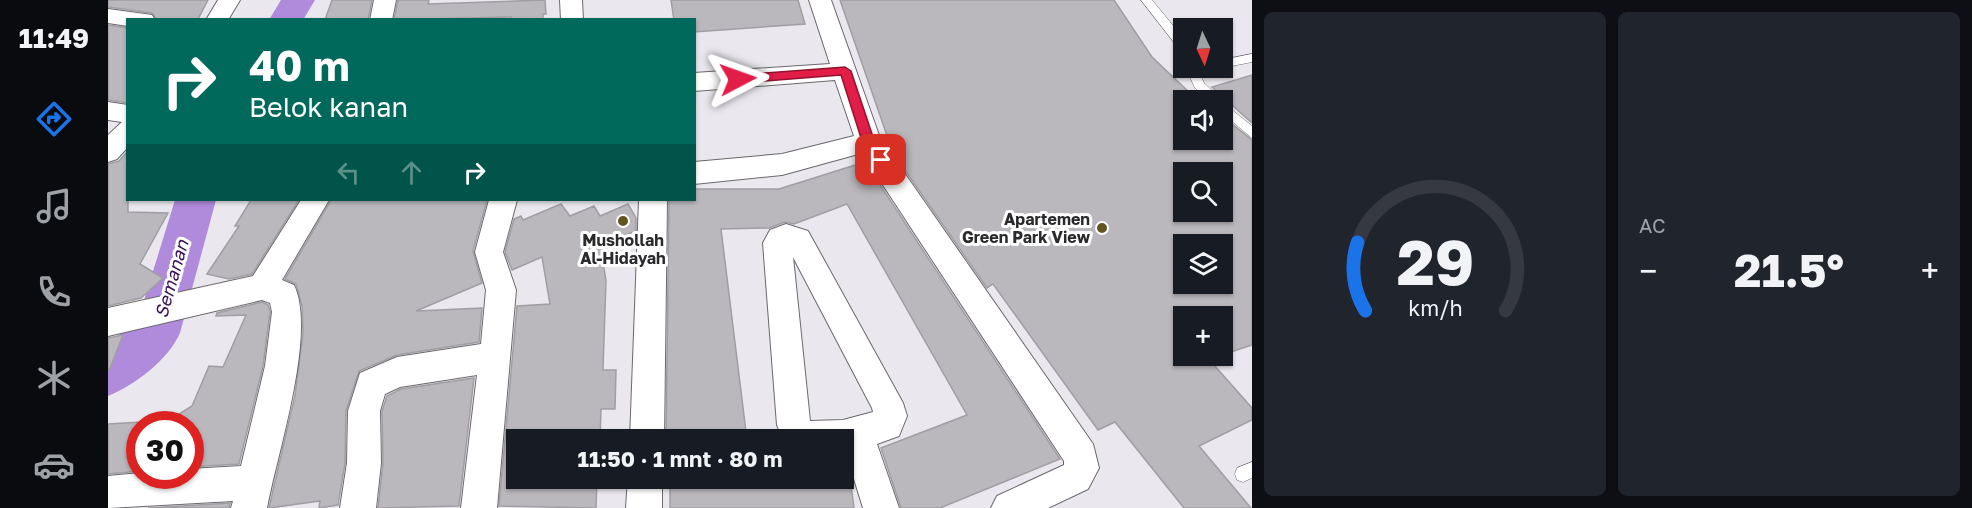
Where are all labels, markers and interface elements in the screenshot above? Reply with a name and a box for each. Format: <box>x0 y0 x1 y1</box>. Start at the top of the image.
north arrow <box>1173 18 1233 78</box>
map controls <box>1173 18 1233 366</box>
text: 11:49 <box>19 22 89 54</box>
text: 40 m <box>249 40 350 90</box>
icon: right <box>150 42 228 120</box>
position arrow <box>706 47 770 111</box>
button: sound <box>1173 90 1233 150</box>
text: Belok kanan <box>249 91 408 123</box>
icon: directions <box>33 98 75 140</box>
pin <box>855 134 906 185</box>
icon: arrive <box>864 143 897 176</box>
icon: left <box>332 156 365 189</box>
icon: ahead <box>395 156 428 189</box>
icon: right <box>458 156 491 189</box>
button: search <box>1173 162 1233 222</box>
icon: music <box>33 185 75 227</box>
place label: Apartemen Green Park View <box>962 209 1091 247</box>
text: AC <box>1639 213 1666 237</box>
marker: Mushollah Al-Hidayah <box>616 214 630 228</box>
marker: Apartemen Green Park View <box>1095 221 1109 235</box>
text: 29 <box>1396 224 1474 299</box>
place label: Mushollah Al-Hidayah <box>580 230 666 268</box>
button: layers <box>1173 234 1233 294</box>
water label: Semanan <box>149 236 193 320</box>
text: 21.5° <box>1734 243 1844 297</box>
text: − <box>1639 251 1657 290</box>
text: + <box>1921 251 1939 290</box>
icon: phone <box>33 271 75 313</box>
text: km/h <box>1408 295 1462 321</box>
button: + <box>1173 306 1233 366</box>
icon: climate <box>33 357 75 399</box>
speed limit sign: 30 <box>126 411 204 489</box>
icon: car <box>33 444 75 486</box>
text: 11:50 · 1 mnt · 80 m <box>578 445 782 472</box>

